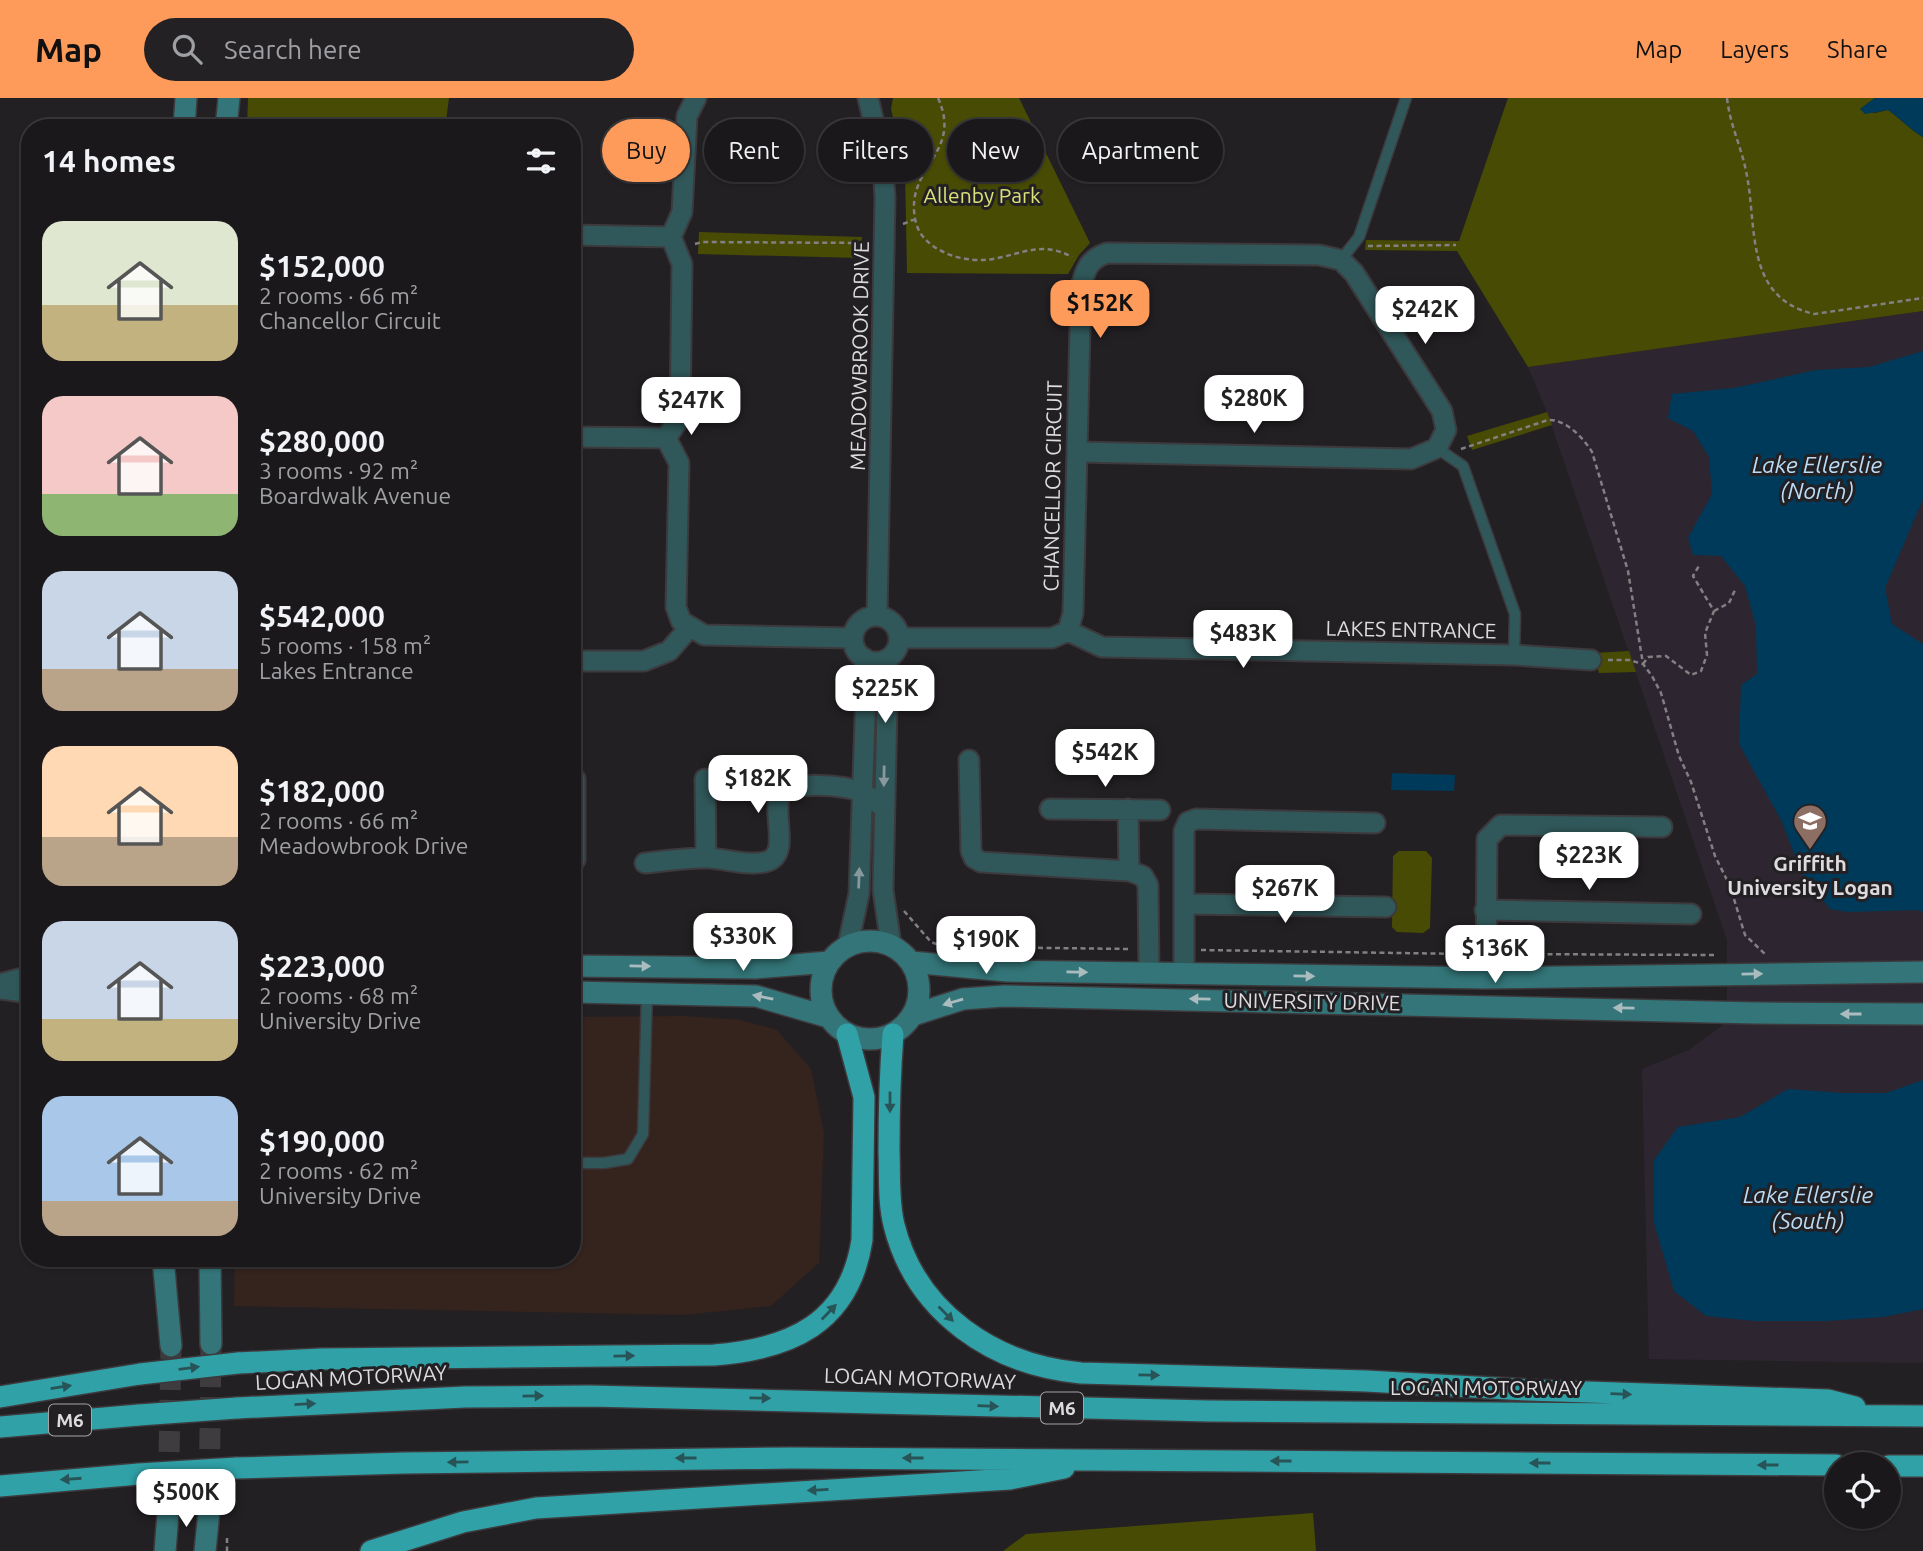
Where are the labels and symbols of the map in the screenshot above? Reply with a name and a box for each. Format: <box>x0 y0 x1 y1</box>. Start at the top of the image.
park label: Allenby Park <box>923 183 1041 207</box>
street label: MEADOWBROOK DRIVE <box>845 241 873 471</box>
pin: $152K <box>1051 280 1149 340</box>
pin: $242K <box>1376 286 1474 346</box>
pin: $280K <box>1205 376 1303 435</box>
pin: $247K <box>642 378 740 437</box>
street label: CHANCELLOR CIRCUIT <box>1038 380 1066 592</box>
water label: Lake Ellerslie (North) <box>1752 452 1882 504</box>
pin: $483K <box>1194 610 1292 670</box>
street label: LAKES ENTRANCE <box>1325 616 1497 642</box>
pin: $225K <box>836 666 934 725</box>
pin: $542K <box>1056 730 1154 789</box>
pin: $182K <box>709 756 807 815</box>
one-way arrow <box>878 765 889 787</box>
school or university icon: Griffith University Logan <box>1791 802 1829 851</box>
pin: $223K <box>1540 832 1638 892</box>
place label: Griffith University Logan <box>1727 851 1893 899</box>
pin: $267K <box>1236 866 1334 925</box>
one-way arrow <box>854 867 865 889</box>
pin: $330K <box>694 914 792 973</box>
pin: $190K <box>937 916 1035 976</box>
pin: $136K <box>1446 926 1544 985</box>
one-way arrow <box>630 960 652 972</box>
one-way arrow <box>1066 966 1088 977</box>
one-way arrow <box>1741 968 1763 980</box>
one-way arrow <box>1293 970 1315 981</box>
street label: UNIVERSITY DRIVE <box>1223 987 1401 1015</box>
one-way arrow <box>752 992 774 1003</box>
one-way arrow <box>1189 994 1211 1005</box>
one-way arrow <box>942 997 964 1008</box>
one-way arrow <box>1612 1003 1634 1014</box>
one-way arrow <box>1840 1008 1862 1020</box>
one-way arrow <box>884 1091 896 1113</box>
water label: Lake Ellerslie (South) <box>1743 1182 1873 1234</box>
one-way arrow <box>820 1303 837 1320</box>
one-way arrow <box>937 1305 953 1322</box>
one-way arrow <box>614 1350 636 1362</box>
street label: LOGAN MOTORWAY <box>254 1360 447 1394</box>
one-way arrow <box>178 1362 200 1373</box>
street label: LOGAN MOTORWAY <box>824 1363 1016 1393</box>
one-way arrow <box>1138 1369 1160 1381</box>
street label: LOGAN MOTORWAY <box>1390 1375 1582 1399</box>
one-way arrow <box>50 1381 72 1392</box>
one-way arrow <box>1610 1388 1632 1399</box>
one-way arrow <box>522 1391 544 1402</box>
one-way arrow <box>749 1392 771 1404</box>
road number: M6 <box>1041 1392 1083 1424</box>
one-way arrow <box>295 1399 317 1410</box>
one-way arrow <box>977 1400 999 1411</box>
road number: M6 <box>49 1404 91 1436</box>
one-way arrow <box>675 1452 697 1464</box>
one-way arrow <box>902 1452 924 1464</box>
one-way arrow <box>1270 1455 1292 1467</box>
one-way arrow <box>447 1456 469 1467</box>
one-way arrow <box>1529 1457 1551 1469</box>
one-way arrow <box>1756 1459 1778 1471</box>
pin: $500K <box>137 1470 235 1529</box>
one-way arrow <box>60 1474 82 1485</box>
one-way arrow <box>807 1485 829 1496</box>

